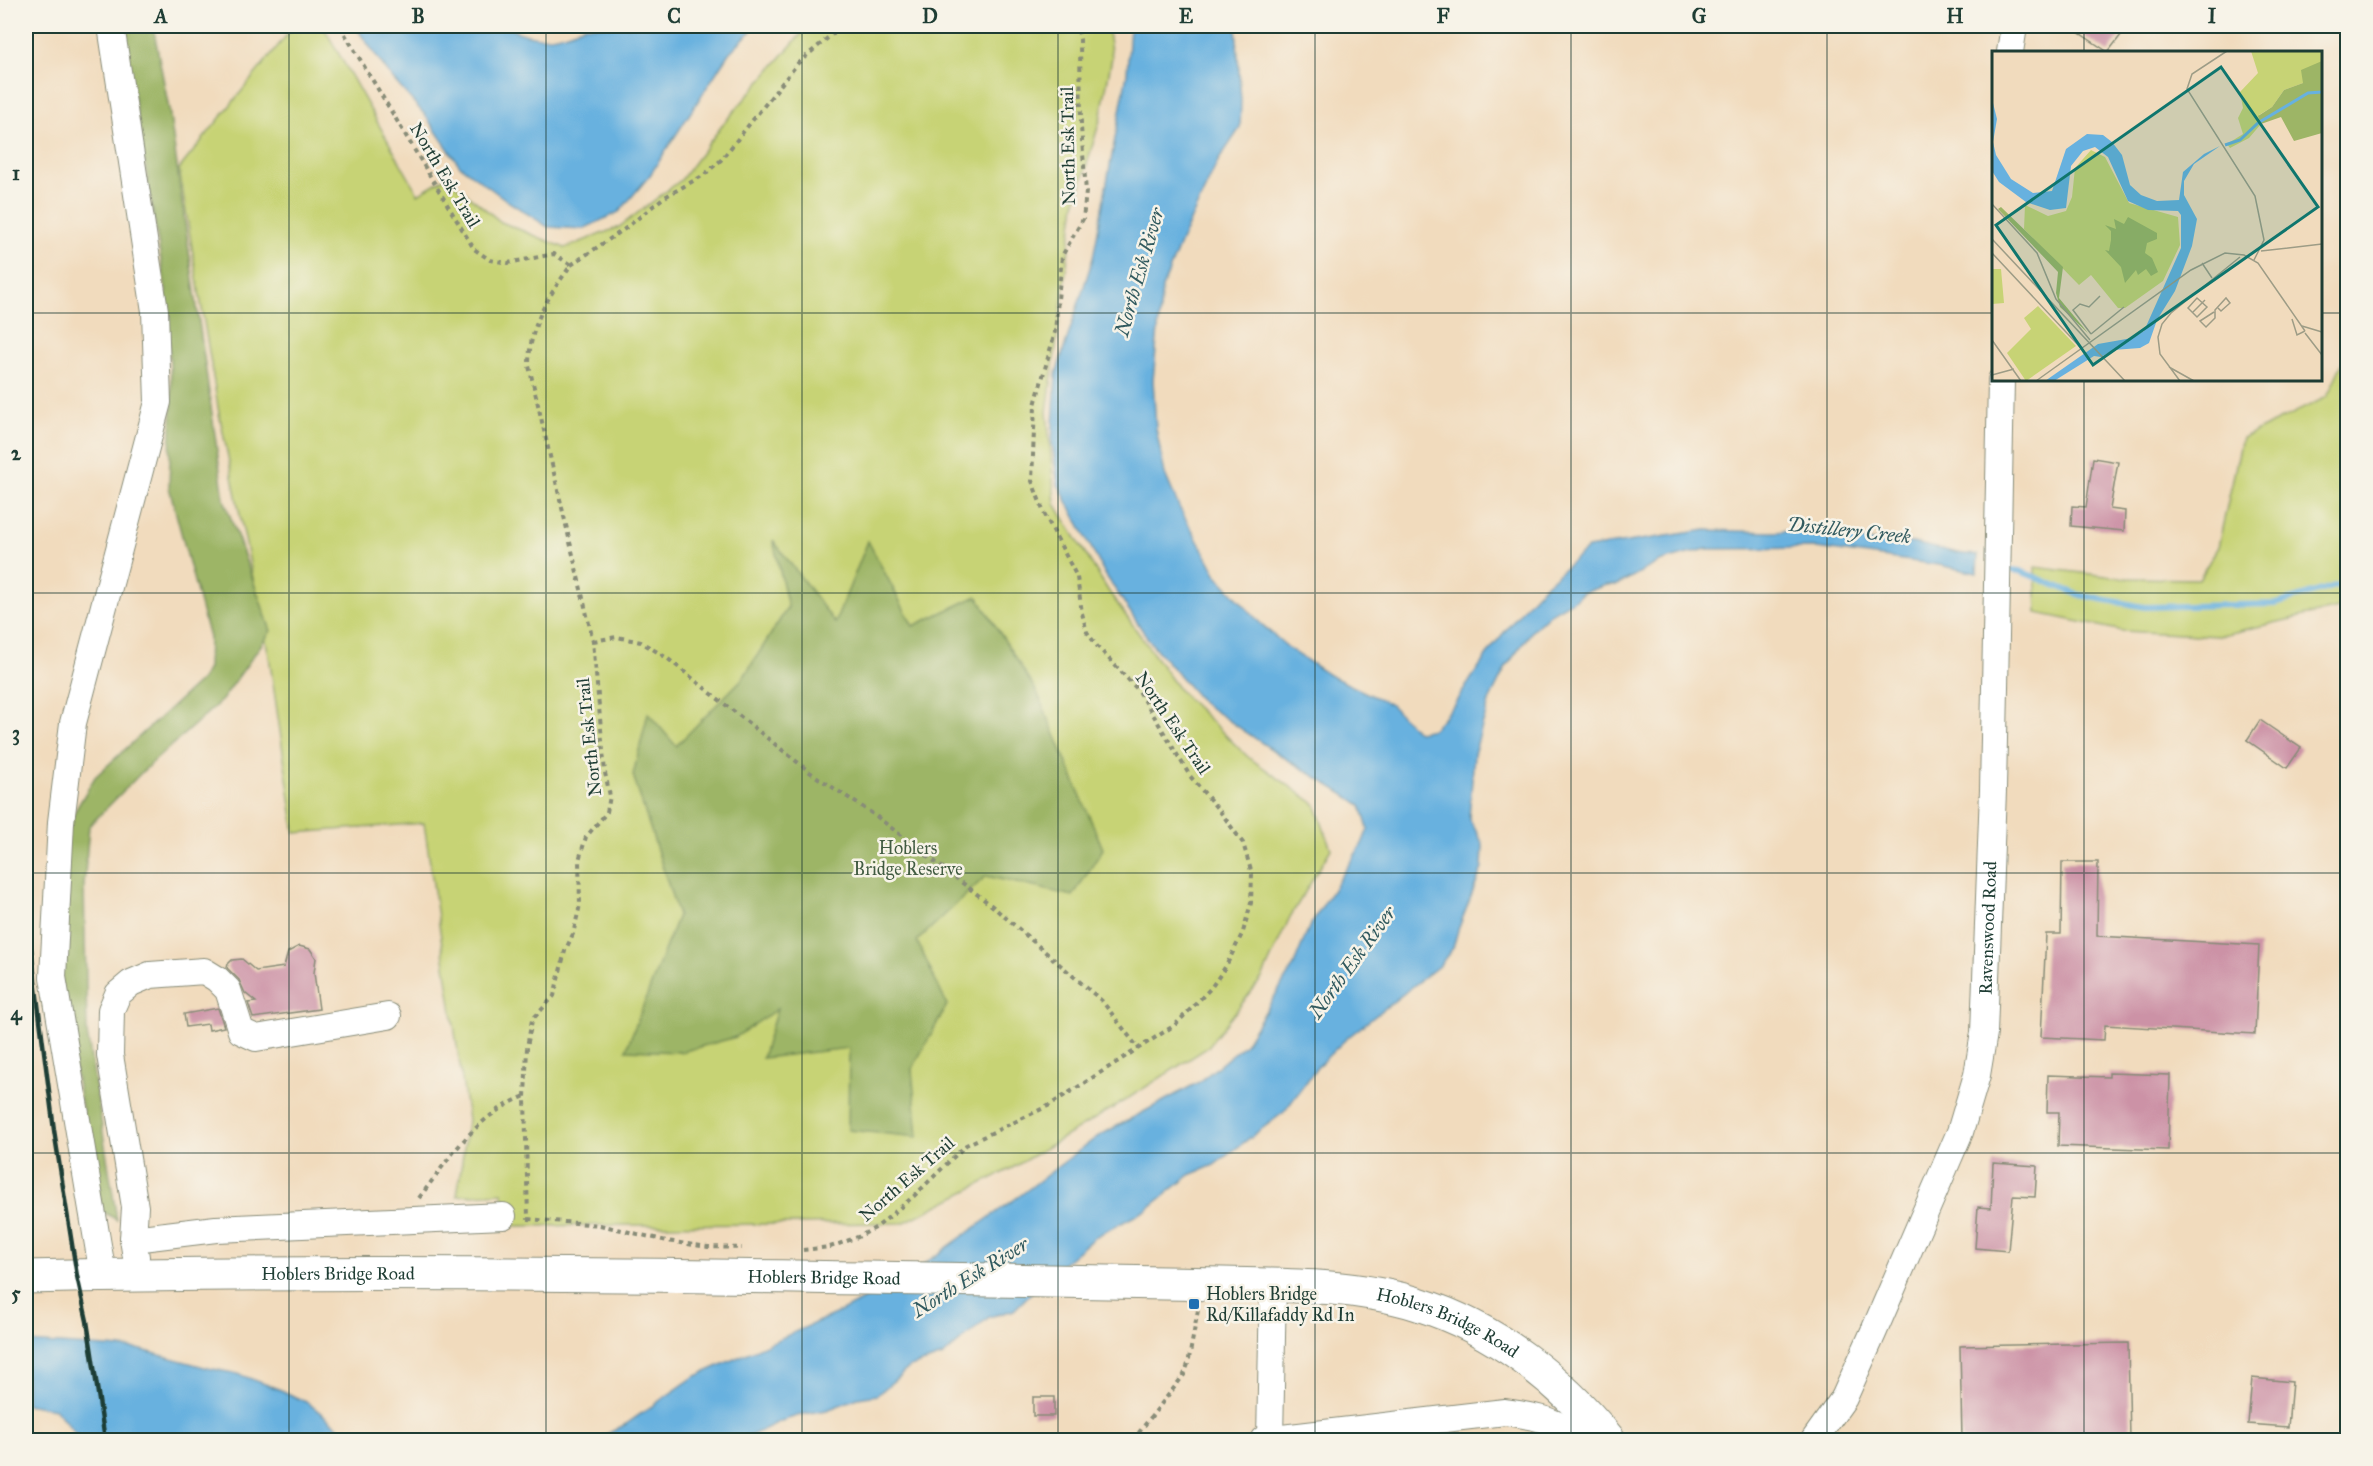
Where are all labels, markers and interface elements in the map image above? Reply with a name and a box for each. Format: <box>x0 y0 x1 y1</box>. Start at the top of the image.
text: A <box>152 4 168 28</box>
text: B <box>411 4 425 28</box>
text: C <box>667 4 681 28</box>
text: D <box>922 4 938 28</box>
text: E <box>1179 4 1194 28</box>
text: F <box>1436 4 1450 28</box>
text: G <box>1692 4 1707 28</box>
text: H <box>1946 4 1964 28</box>
text: I <box>2208 4 2217 28</box>
inset map <box>1992 51 2322 381</box>
street label: North Esk Trail <box>1056 86 1080 206</box>
street label: North Esk Trail <box>405 118 485 232</box>
text: 1 <box>12 161 20 185</box>
water label: North Esk River <box>1109 203 1169 340</box>
text: 2 <box>11 441 22 465</box>
water label: Distillery Creek <box>1786 512 1912 548</box>
street label: North Esk Trail <box>1131 668 1215 779</box>
street label: North Esk Trail <box>572 677 606 797</box>
text: 3 <box>12 721 20 746</box>
park label: Hoblers Bridge Reserve <box>853 837 963 881</box>
street label: Ravenswood Road <box>1974 861 2001 995</box>
water label: North Esk River <box>1303 900 1402 1023</box>
text: 4 <box>10 1001 22 1026</box>
street label: North Esk Trail <box>855 1132 959 1226</box>
water label: North Esk River <box>907 1231 1034 1323</box>
street label: Hoblers Bridge Road <box>261 1263 415 1286</box>
street label: Hoblers Bridge Road <box>747 1265 901 1290</box>
text: 5 <box>11 1281 21 1305</box>
place label: Hoblers Bridge Rd/Killafaddy Rd In <box>1206 1283 1355 1326</box>
street label: Hoblers Bridge Road <box>1375 1283 1523 1362</box>
marker: Hoblers Bridge Rd/Killafaddy Rd In <box>1187 1297 1201 1311</box>

